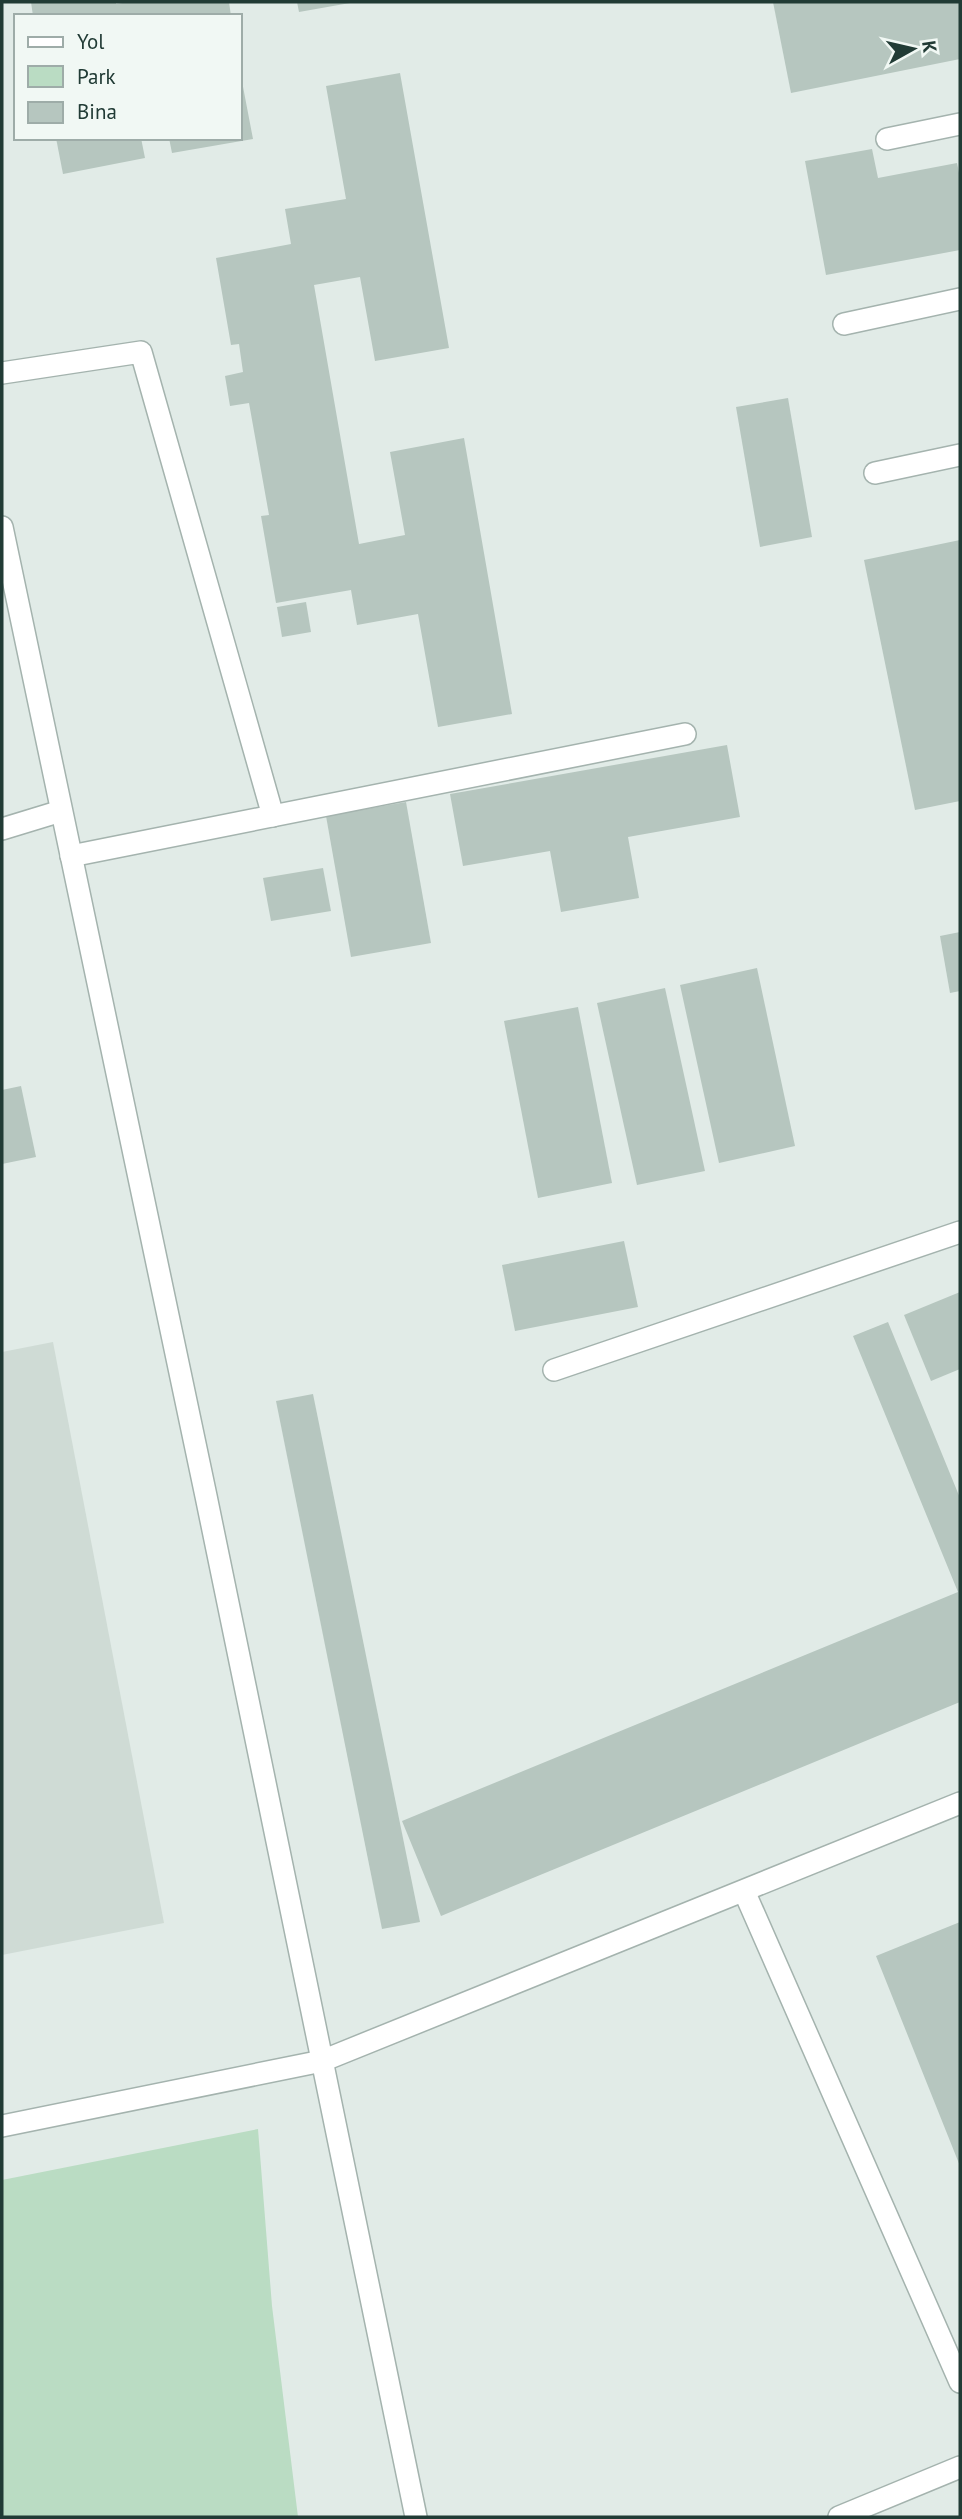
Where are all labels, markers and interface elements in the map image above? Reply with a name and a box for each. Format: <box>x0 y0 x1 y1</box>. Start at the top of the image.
legend <box>14 14 242 140</box>
north arrow <box>878 14 948 84</box>
text: Yol <box>77 28 104 55</box>
text: K <box>917 39 943 54</box>
text: Park <box>77 63 116 90</box>
text: Bina <box>77 98 117 125</box>

